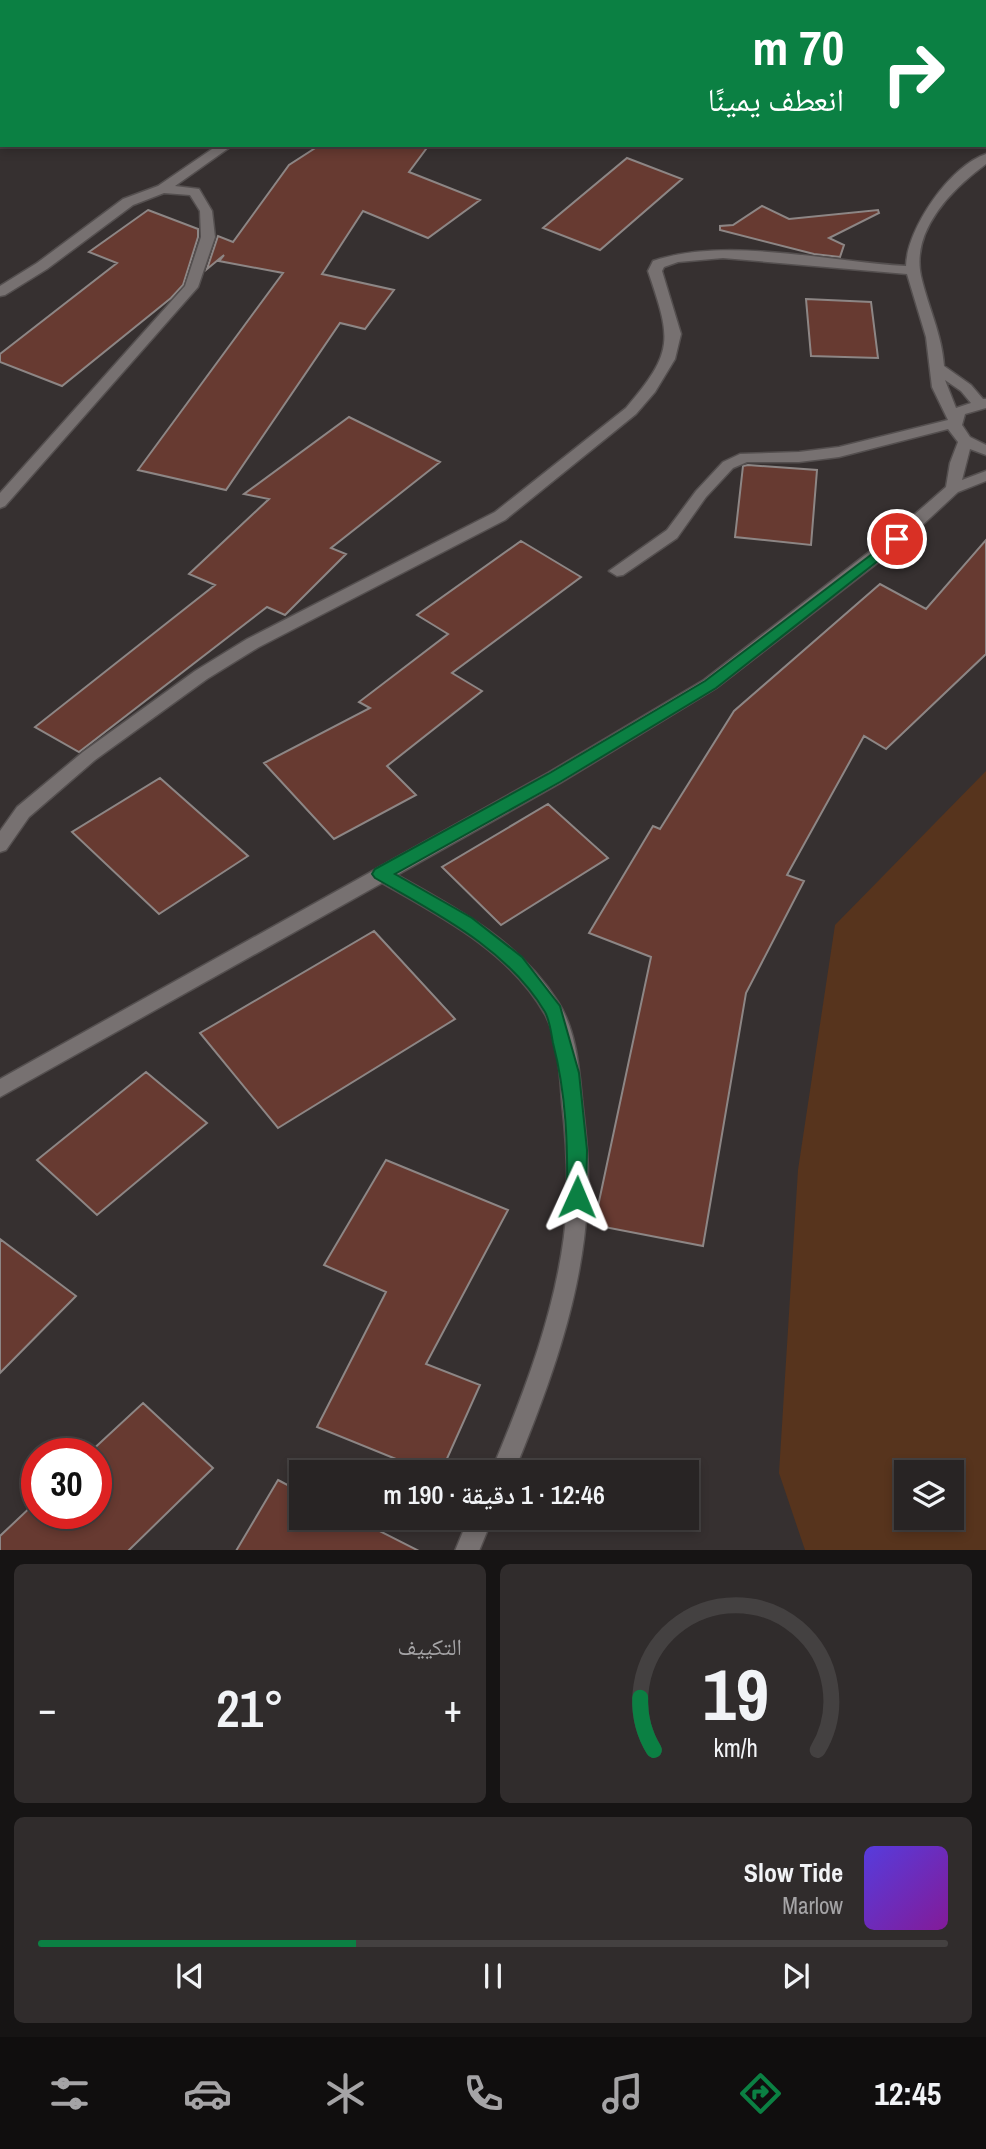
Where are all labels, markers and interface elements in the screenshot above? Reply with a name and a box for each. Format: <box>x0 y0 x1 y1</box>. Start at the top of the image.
text: 70 m <box>752 14 844 80</box>
icon: right <box>868 28 959 119</box>
text: انعطف يمينًا <box>708 78 844 121</box>
pin <box>867 509 927 569</box>
icon: arrive <box>878 520 916 558</box>
position arrow <box>540 1160 614 1234</box>
speed limit sign: 30 <box>21 1438 112 1529</box>
map controls <box>894 1460 964 1530</box>
button: layers <box>894 1460 964 1530</box>
text: 12:46 · 1 دقيقة · 190 m <box>383 1477 605 1512</box>
text: التكييف <box>397 1631 462 1662</box>
text: 19 <box>703 1645 769 1743</box>
text: 21° <box>216 1673 284 1743</box>
text: − <box>38 1683 56 1734</box>
text: + <box>444 1683 462 1734</box>
text: km/h <box>714 1730 758 1764</box>
text: Slow Tide <box>744 1855 843 1890</box>
text: Marlow <box>782 1890 843 1921</box>
icon: previous <box>171 1957 209 1995</box>
icon: pause <box>474 1957 512 1995</box>
icon: next <box>777 1957 815 1995</box>
icon: filters <box>45 2069 94 2118</box>
icon: car <box>183 2069 232 2118</box>
icon: climate <box>321 2069 370 2118</box>
icon: phone <box>459 2069 508 2118</box>
icon: music <box>598 2069 647 2118</box>
icon: directions <box>736 2069 785 2118</box>
text: 12:45 <box>874 2072 941 2115</box>

